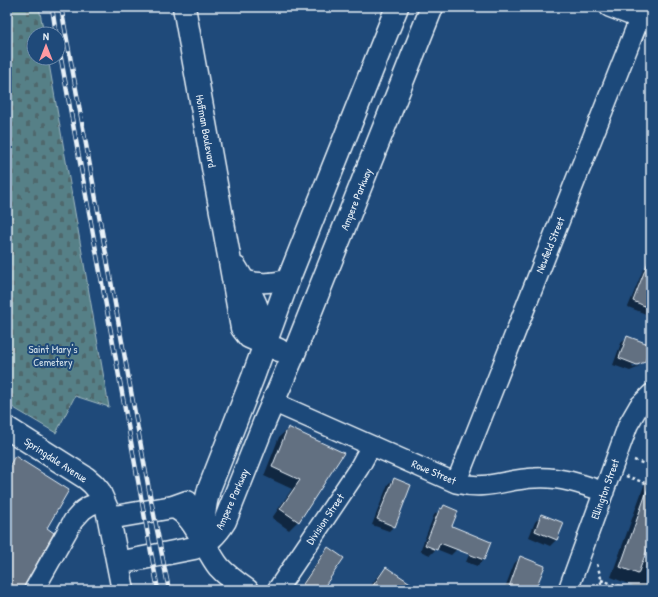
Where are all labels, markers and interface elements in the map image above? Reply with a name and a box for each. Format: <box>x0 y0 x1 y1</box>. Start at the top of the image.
north arrow <box>26 26 66 66</box>
text: N <box>43 29 49 43</box>
street label: Hoffman Boulevard <box>193 94 219 169</box>
street label: Ampere Parkway <box>337 166 375 232</box>
street label: Newfield Street <box>532 215 568 275</box>
park label: Saint Mary's Cemetery <box>29 342 77 369</box>
street label: Springdale Avenue <box>22 434 91 486</box>
street label: Rowe Street <box>410 456 459 488</box>
street label: Ellington Street <box>588 457 622 521</box>
street label: Ampere Parkway <box>212 466 252 532</box>
street label: Division Street <box>303 491 347 547</box>

